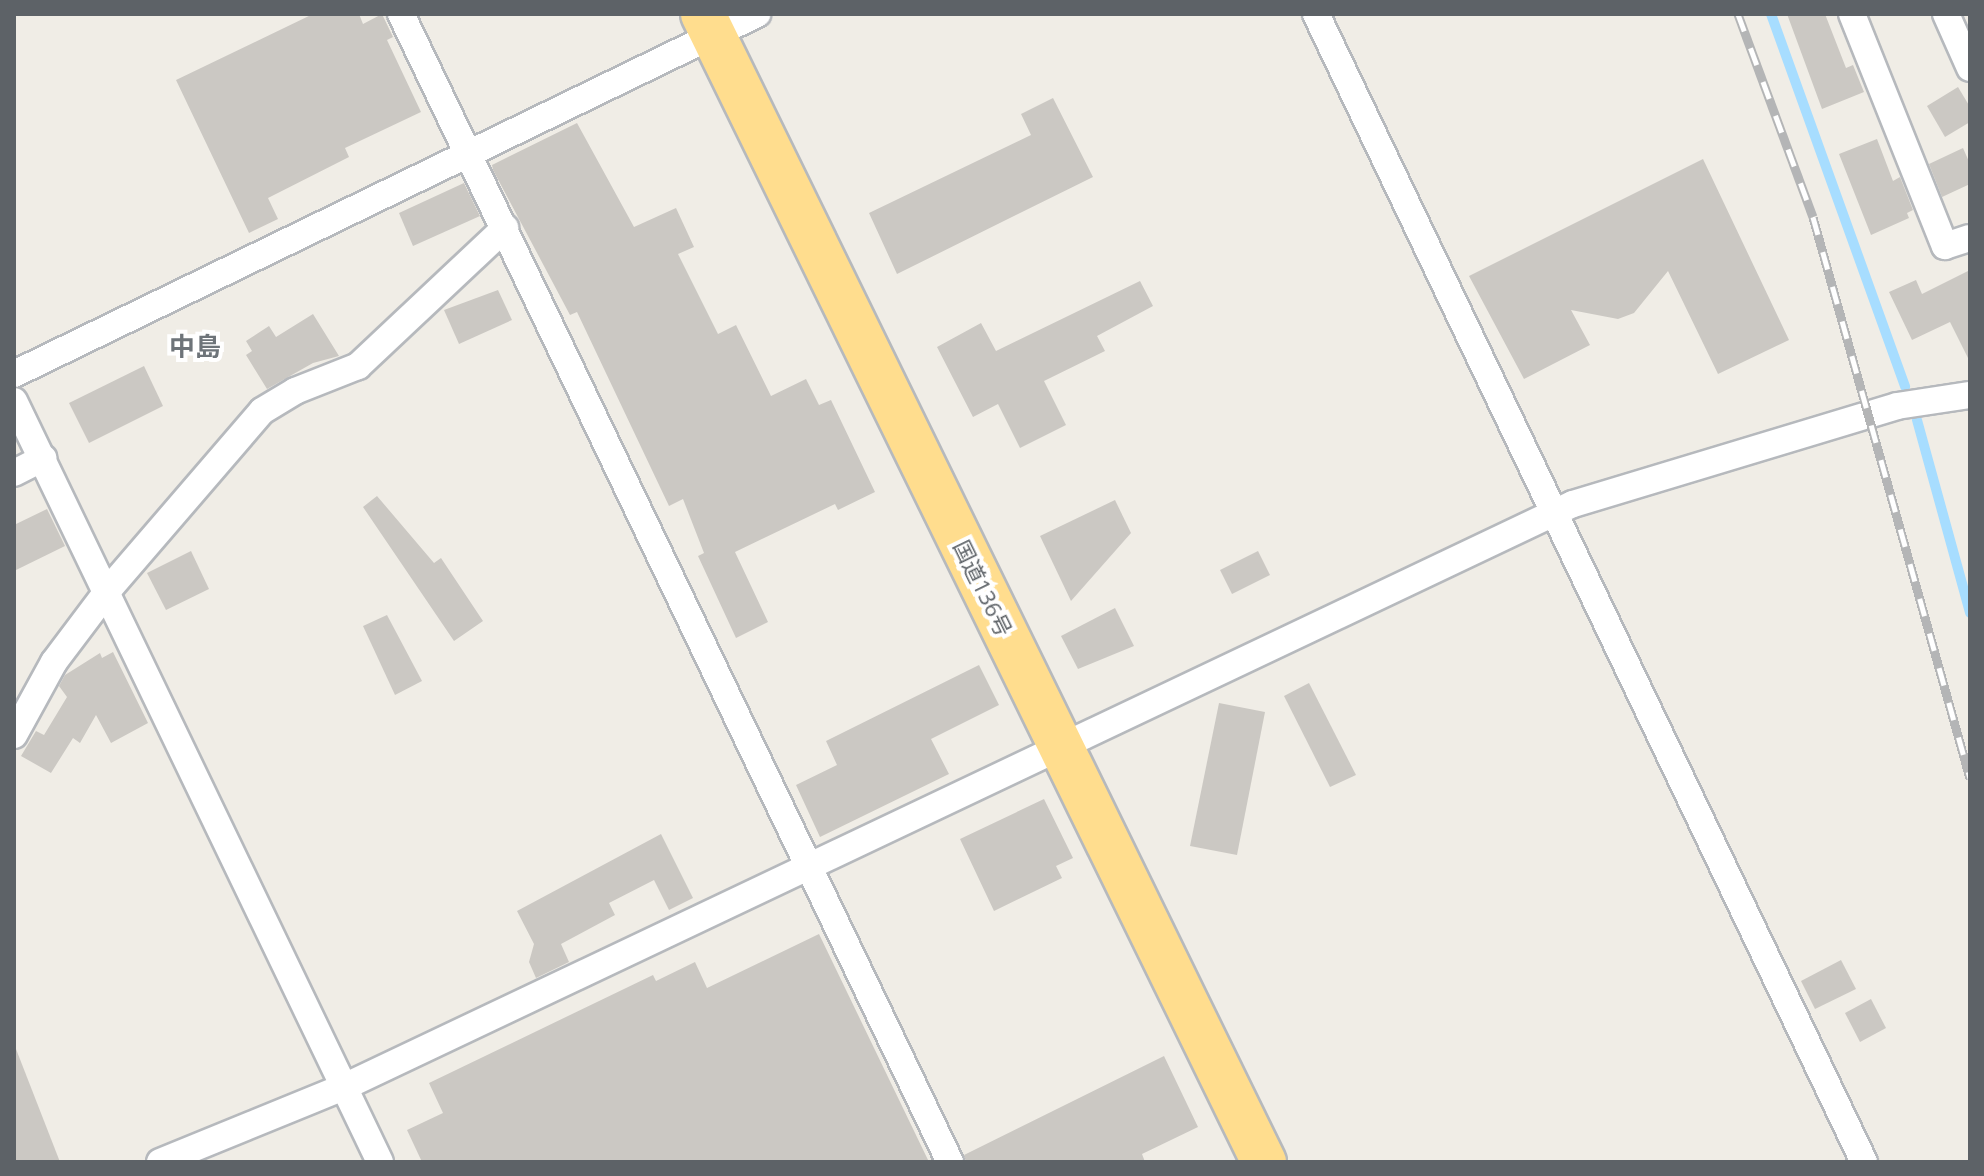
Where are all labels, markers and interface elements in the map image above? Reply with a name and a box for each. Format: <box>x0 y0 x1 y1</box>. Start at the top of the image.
district label: 中島 <box>169 331 221 363</box>
street label: 国道136号 <box>948 536 1018 640</box>

